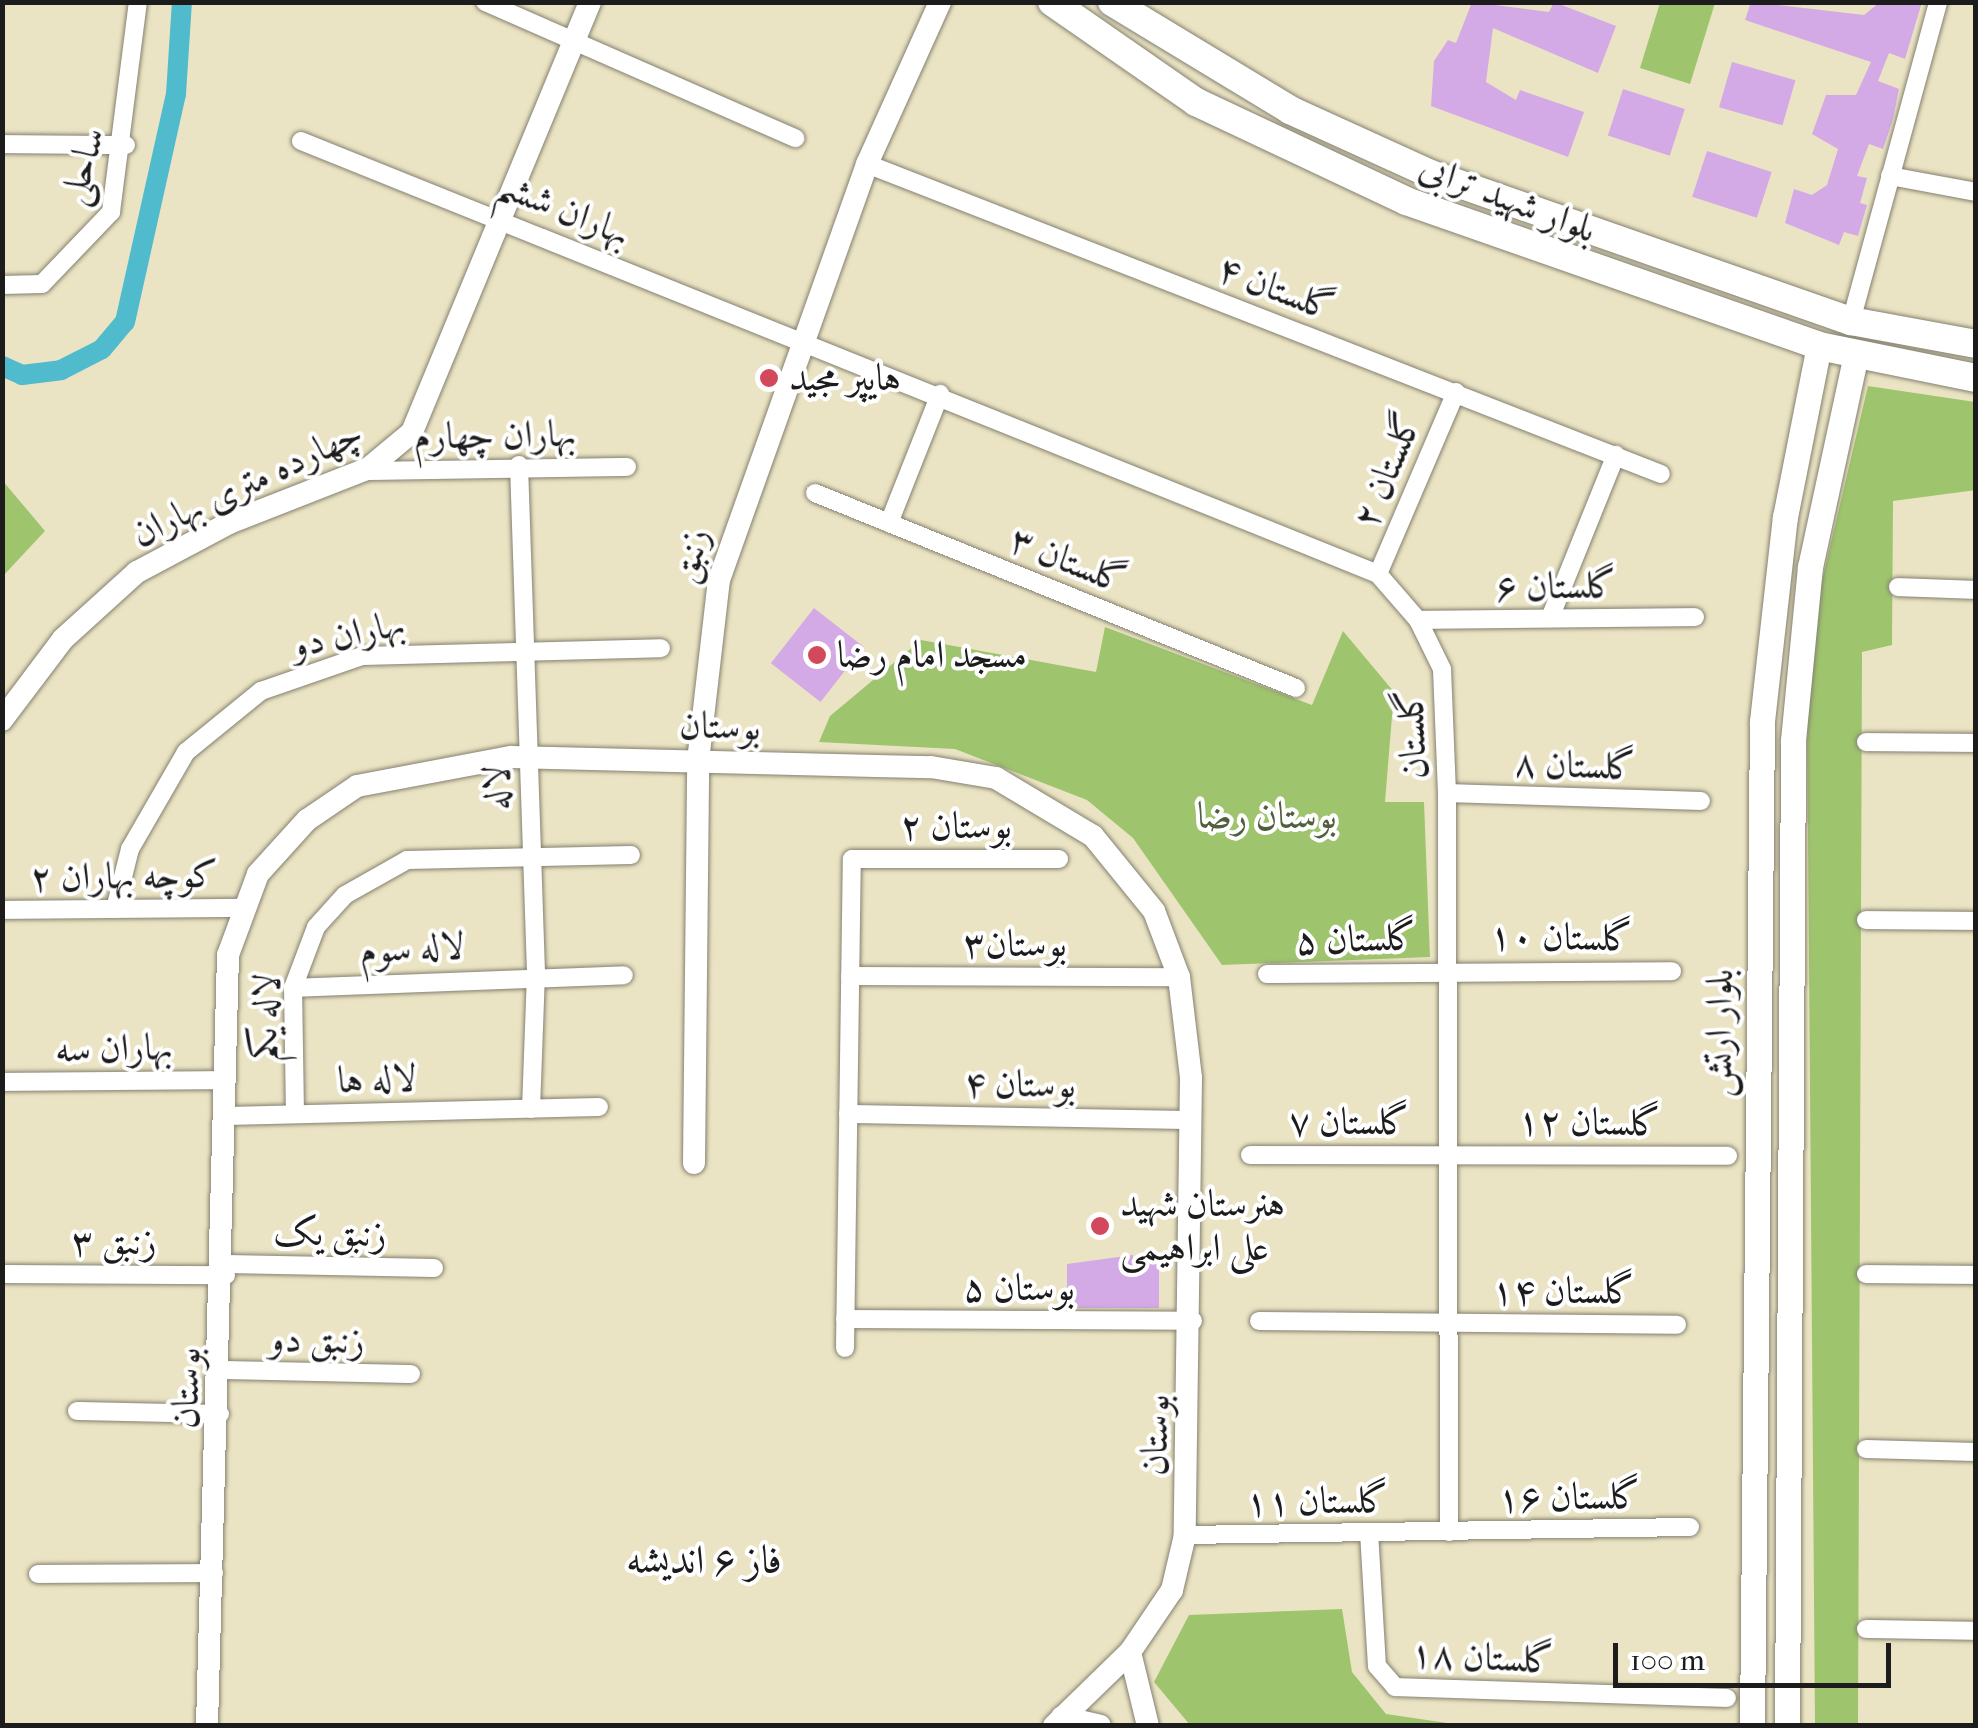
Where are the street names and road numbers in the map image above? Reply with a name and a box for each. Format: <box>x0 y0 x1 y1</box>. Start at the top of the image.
street label: ساحلی <box>49 122 115 210</box>
street label: بلوار شهید ترابی <box>1413 143 1603 253</box>
street label: بهاران ششم <box>491 162 637 256</box>
street label: گلستان ۴ <box>1211 245 1341 331</box>
street label: گلستان ۲ <box>1342 405 1432 535</box>
street label: چهارده متری بهاران <box>124 410 370 556</box>
street label: بهاران چهارم <box>413 411 577 459</box>
street label: گلستان ۳ <box>1003 516 1133 604</box>
street label: زنبق <box>662 524 718 588</box>
street label: گلستان ۶ <box>1495 562 1617 610</box>
street label: بهاران دو <box>287 600 409 668</box>
street label: گلستان <box>1387 687 1437 781</box>
street label: بوستان <box>678 702 762 750</box>
street label: گلستان ۸ <box>1514 740 1636 790</box>
street label: لاله <box>473 765 521 811</box>
street label: بوستان ۲ <box>900 803 1012 849</box>
street label: کوچه بهاران ۲ <box>30 852 218 900</box>
street label: گلستان ۱۰ <box>1489 913 1633 961</box>
street label: گلستان ۵ <box>1295 914 1417 964</box>
street label: بوستان۳ <box>963 921 1067 967</box>
street label: لاله سوم <box>358 922 466 974</box>
street label: بلوار ارتش <box>1695 968 1743 1098</box>
street label: لاله یکم <box>240 972 290 1062</box>
street label: بهاران سه <box>55 1024 173 1072</box>
street label: لاله ها <box>337 1055 417 1103</box>
street label: بوستان ۴ <box>964 1060 1076 1108</box>
street label: گلستان ۱۲ <box>1517 1098 1661 1146</box>
street label: گلستان ۷ <box>1288 1099 1410 1145</box>
street label: زنبق یک <box>273 1209 387 1257</box>
street label: زنبق ۳ <box>71 1219 157 1265</box>
street label: بوستان ۵ <box>963 1265 1075 1311</box>
street label: گلستان ۱۴ <box>1491 1268 1635 1314</box>
street label: زنبق دو <box>269 1316 365 1364</box>
street label: بوستان <box>162 1346 210 1430</box>
street label: بوستان <box>1131 1393 1179 1477</box>
street label: گلستان ۱۶ <box>1497 1473 1641 1521</box>
street label: گلستان ۱۱ <box>1245 1477 1389 1525</box>
street label: گلستان ۱۸ <box>1409 1630 1555 1684</box>

